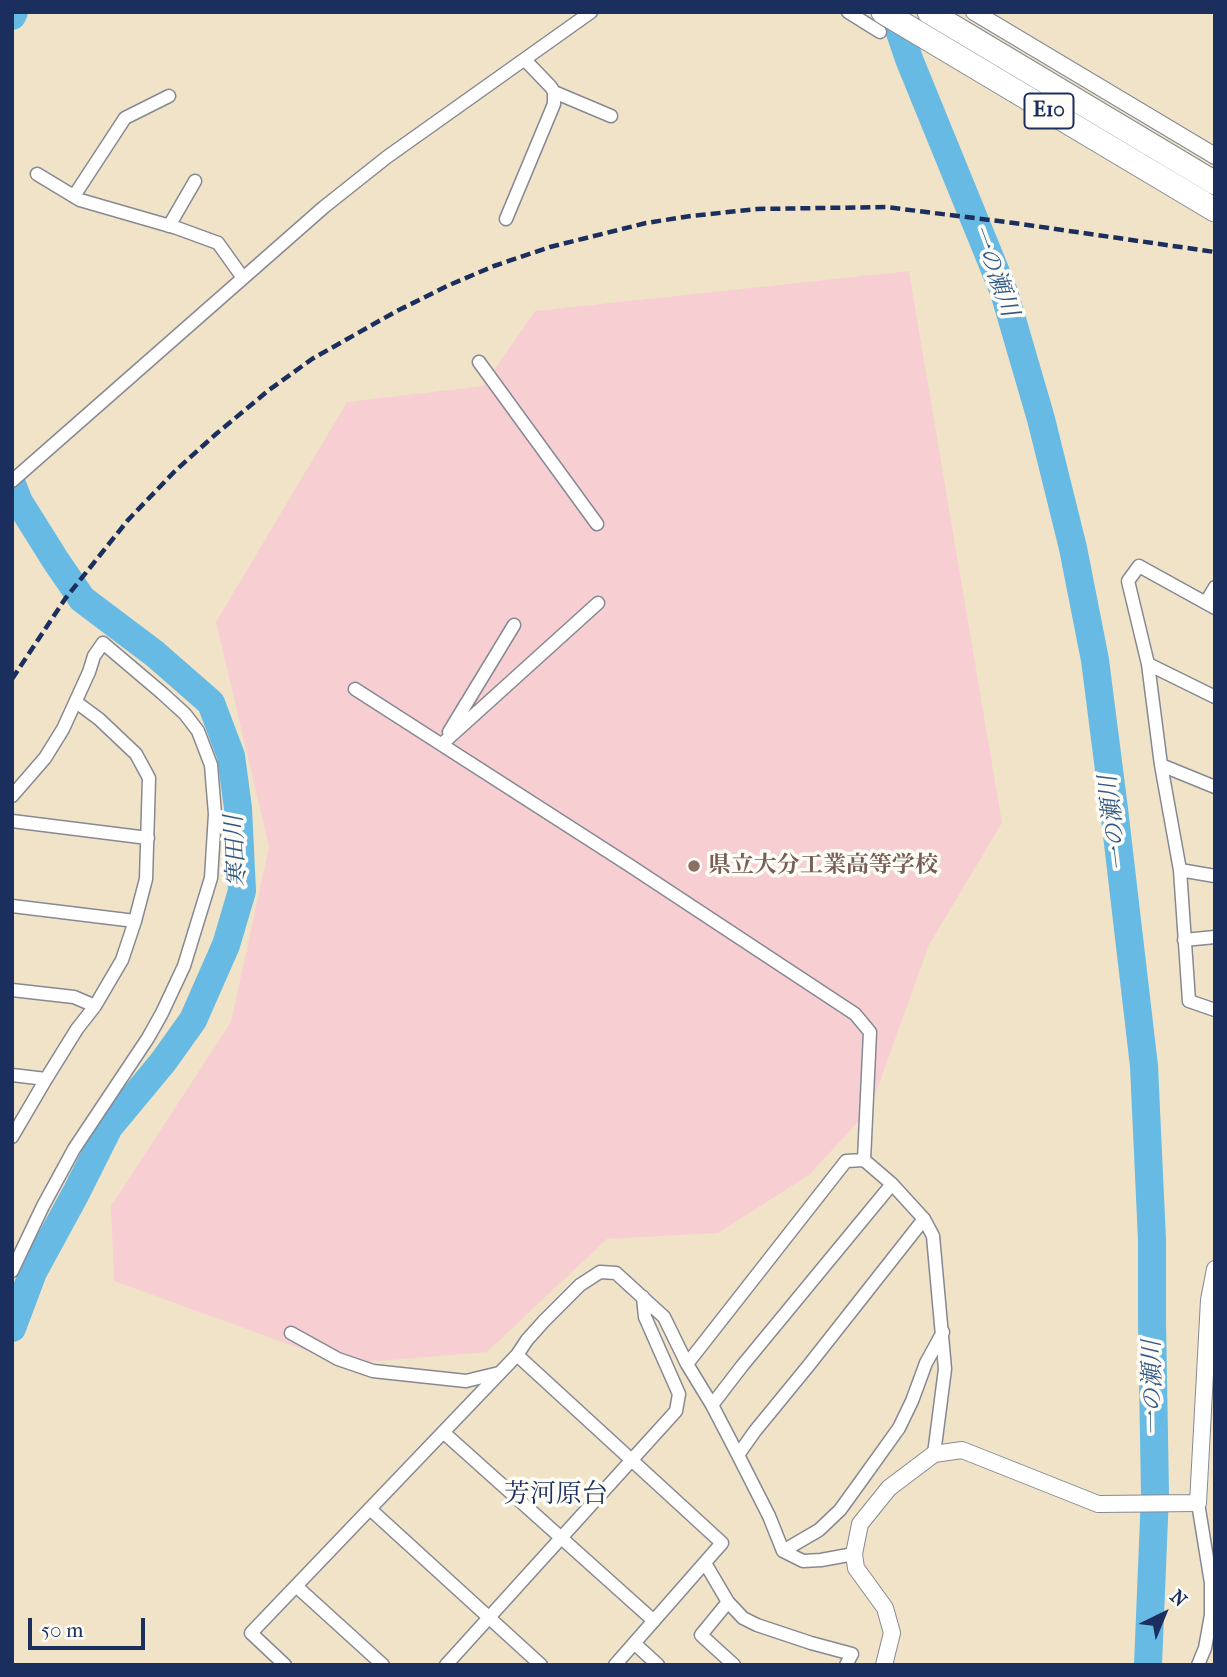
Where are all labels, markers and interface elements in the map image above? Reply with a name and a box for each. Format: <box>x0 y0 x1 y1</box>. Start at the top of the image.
road number: E10 <box>1024 94 1074 128</box>
water label: 一の瀬川 <box>963 221 1023 321</box>
water label: 一の瀬川 <box>1095 774 1135 872</box>
water label: 寒田川 <box>221 814 253 888</box>
place label: 県立大分工業高等学校 <box>708 852 938 880</box>
marker: 県立大分工業高等学校 <box>686 858 702 874</box>
water label: 一の瀬川 <box>1139 1340 1169 1436</box>
district label: 芳河原台 <box>504 1480 608 1512</box>
north arrow <box>1129 1579 1199 1649</box>
text: N <box>1166 1586 1191 1612</box>
scale bar <box>32 1604 149 1648</box>
text: 50 m <box>41 1618 84 1642</box>

